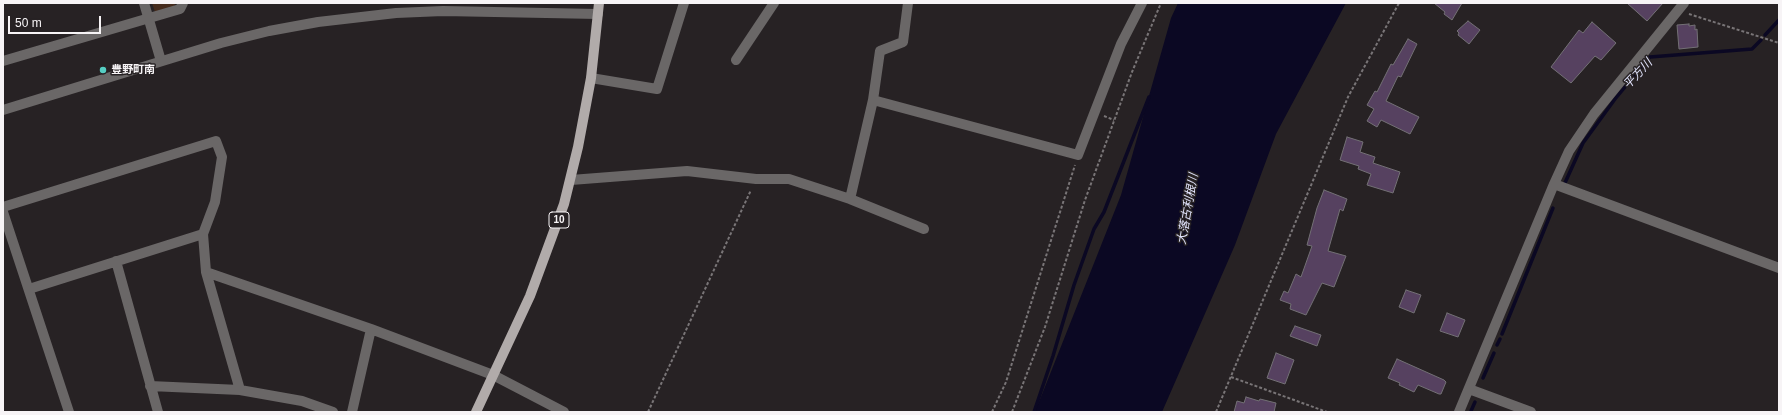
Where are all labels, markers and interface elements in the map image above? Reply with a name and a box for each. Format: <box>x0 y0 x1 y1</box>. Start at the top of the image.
scale bar <box>10 8 103 34</box>
text: 50 m <box>15 16 42 30</box>
water label: 平方川 <box>1620 56 1656 92</box>
place label: 豊野町南 <box>111 63 155 77</box>
marker: 豊野町南 <box>98 65 108 75</box>
water label: 大落古利根川 <box>1175 172 1201 246</box>
road number: 10 <box>549 212 569 228</box>

